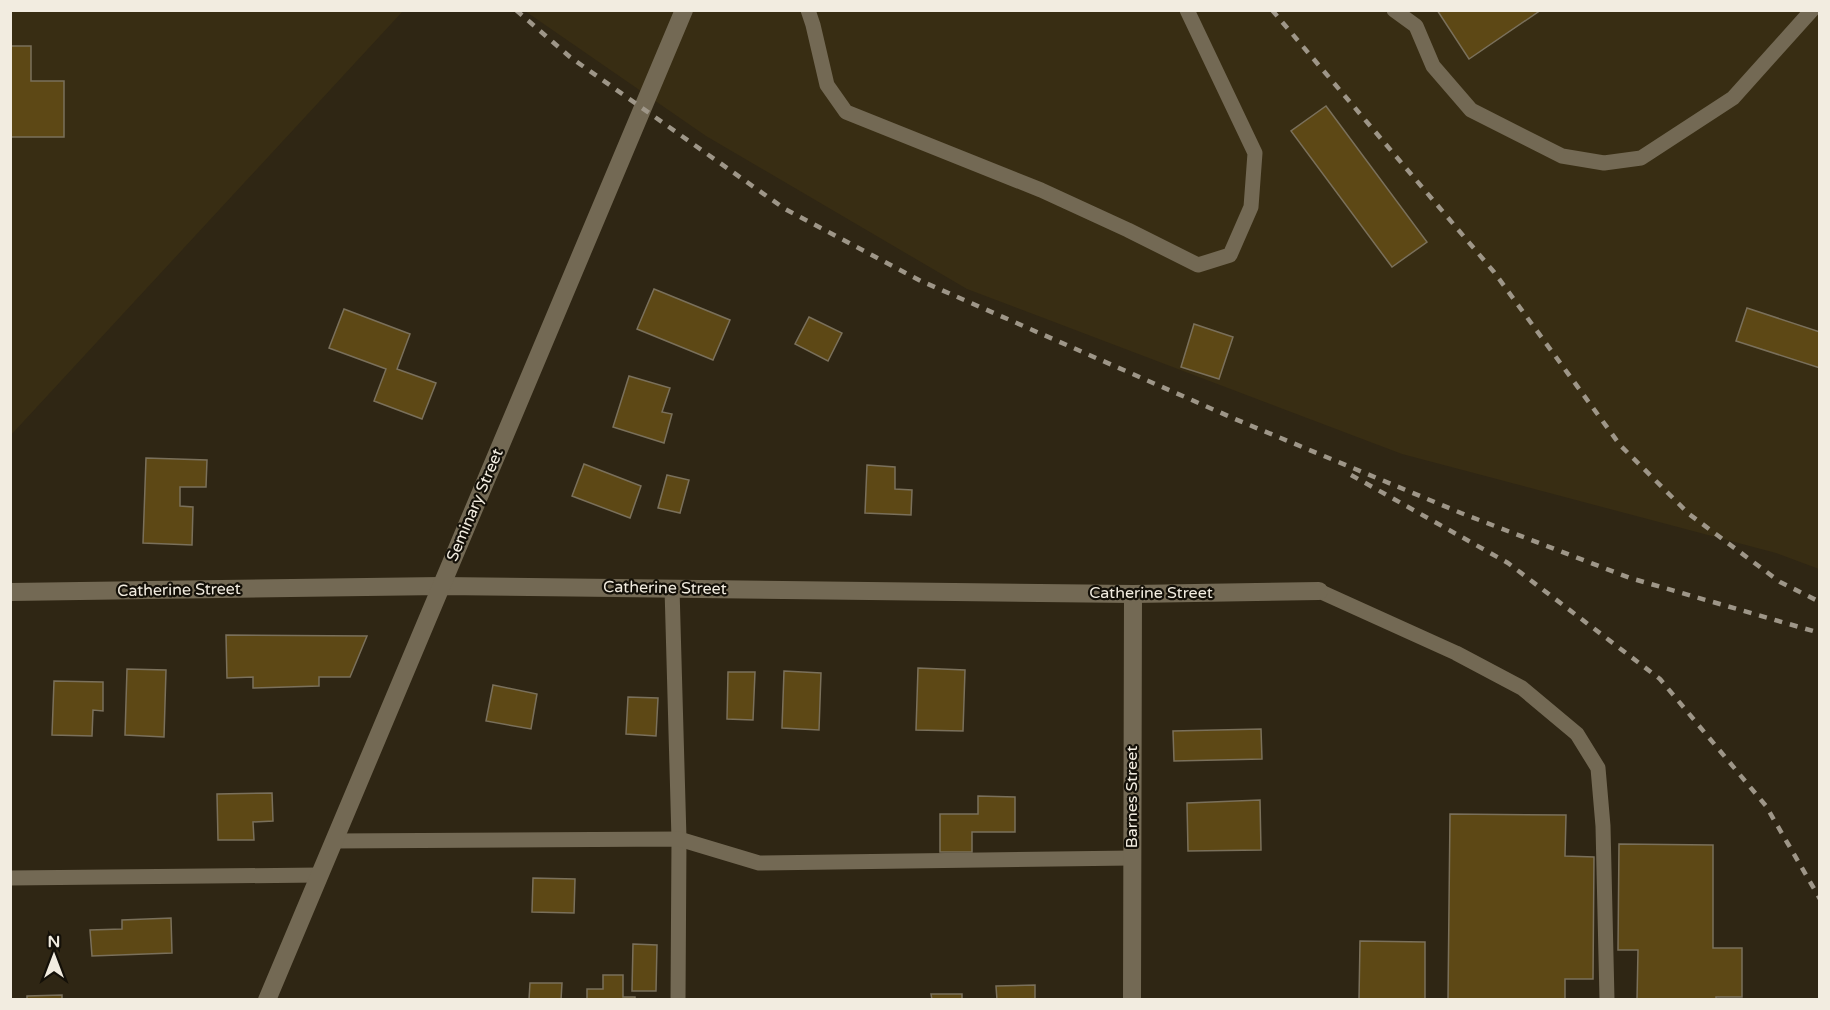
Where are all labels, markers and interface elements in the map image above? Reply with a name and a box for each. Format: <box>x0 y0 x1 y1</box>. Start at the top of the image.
street label: Seminary Street <box>442 445 508 565</box>
street label: Catherine Street <box>603 577 727 599</box>
street label: Catherine Street <box>117 579 241 601</box>
street label: Catherine Street <box>1089 583 1213 603</box>
street label: Barnes Street <box>1122 746 1142 848</box>
north arrow <box>24 926 84 986</box>
text: N <box>48 932 60 952</box>

